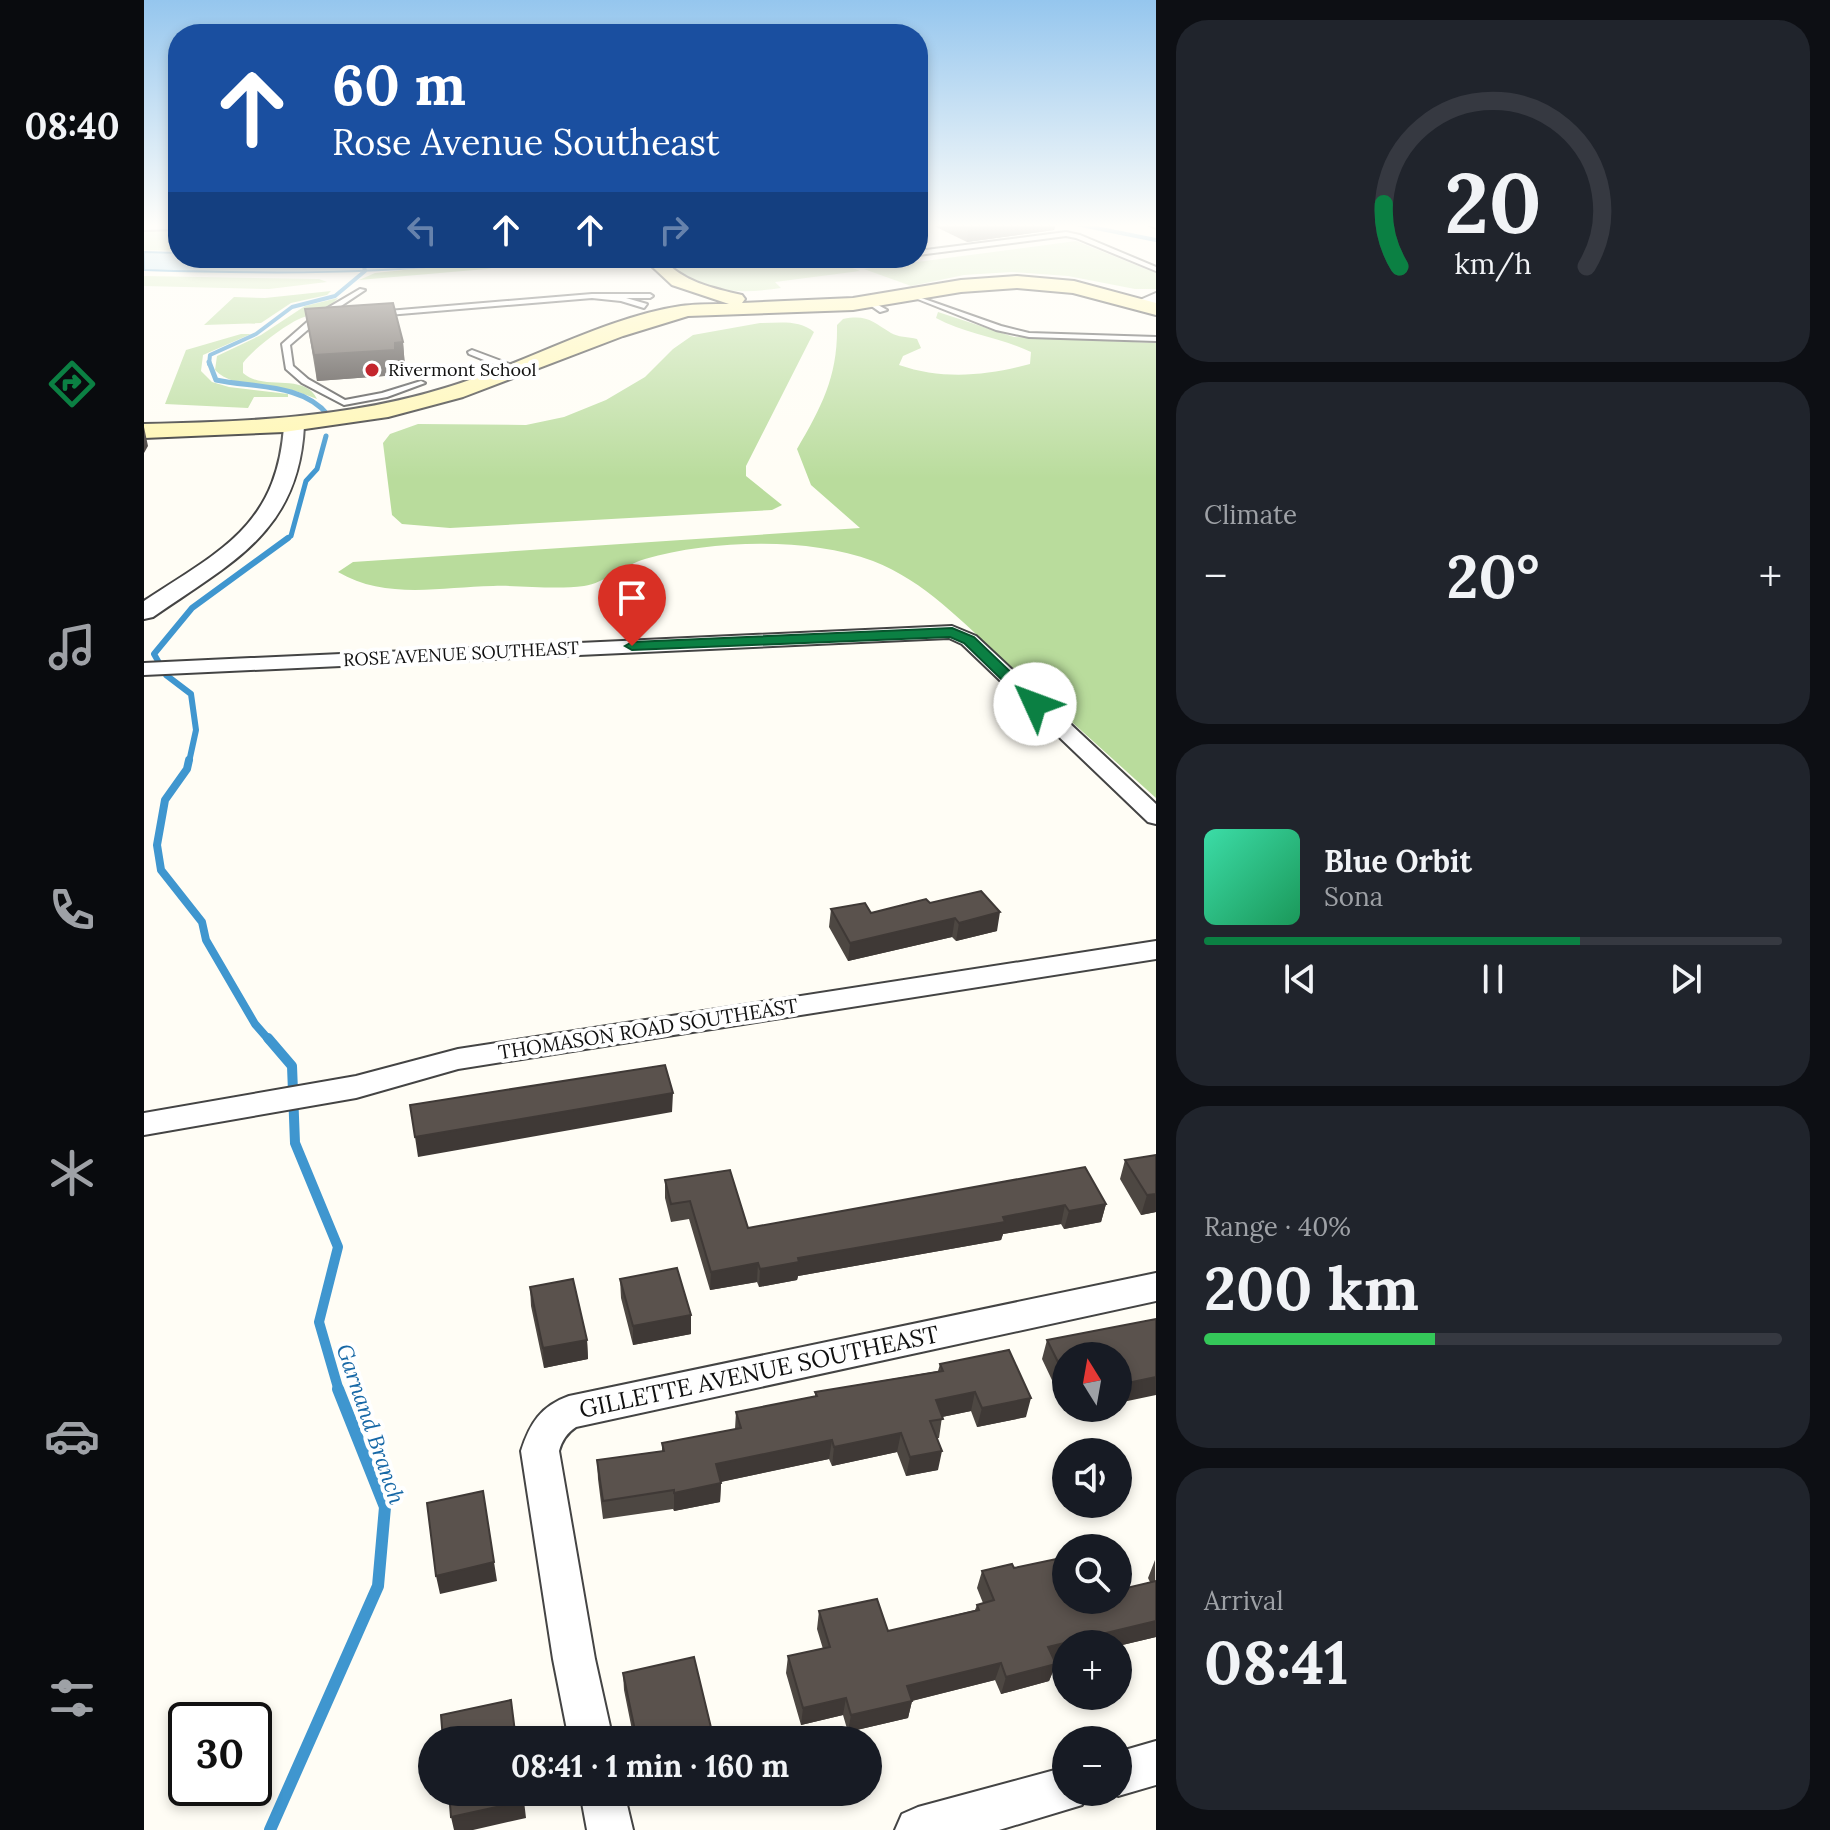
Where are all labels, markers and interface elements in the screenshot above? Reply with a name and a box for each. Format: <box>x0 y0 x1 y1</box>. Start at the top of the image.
text: 60 m <box>332 49 466 120</box>
icon: ahead <box>200 56 304 160</box>
text: 08:40 <box>24 103 120 149</box>
text: Rose Avenue Southeast <box>332 119 720 165</box>
text: 20 <box>1444 149 1542 256</box>
icon: left <box>400 208 444 252</box>
icon: ahead <box>484 208 528 252</box>
icon: ahead <box>568 208 612 252</box>
icon: right <box>652 208 696 252</box>
text: km/h <box>1454 245 1532 282</box>
icon: directions <box>44 356 100 412</box>
place label: Rivermont School <box>388 358 537 381</box>
marker: Rivermont School <box>363 361 381 379</box>
text: Climate <box>1204 498 1297 531</box>
text: 20° <box>1446 538 1540 614</box>
text: − <box>1204 548 1227 604</box>
text: + <box>1759 548 1782 604</box>
pin <box>598 564 666 646</box>
icon: arrive <box>610 576 654 620</box>
icon: music <box>44 619 100 675</box>
street label: ROSE AVENUE SOUTHEAST <box>342 636 580 671</box>
position arrow <box>993 662 1077 746</box>
text: Blue Orbit <box>1324 842 1472 880</box>
text: Sona <box>1324 880 1383 913</box>
icon: phone <box>44 882 100 938</box>
icon: previous <box>1278 957 1322 1001</box>
icon: pause <box>1471 957 1515 1001</box>
icon: next <box>1664 957 1708 1001</box>
street label: THOMASON ROAD SOUTHEAST <box>496 992 800 1065</box>
icon: climate <box>44 1145 100 1201</box>
text: Range · 40% <box>1204 1210 1351 1243</box>
text: 200 km <box>1204 1250 1419 1326</box>
street label: GILLETTE AVENUE SOUTHEAST <box>576 1318 942 1425</box>
water label: Garnand Branch <box>330 1340 412 1508</box>
north arrow <box>1052 1342 1132 1422</box>
map controls <box>1052 1342 1132 1806</box>
icon: car <box>44 1408 100 1464</box>
button: sound <box>1052 1438 1132 1518</box>
button: search <box>1052 1534 1132 1614</box>
text: Arrival <box>1204 1584 1283 1617</box>
text: 08:41 <box>1204 1624 1349 1700</box>
button: + <box>1052 1630 1132 1710</box>
icon: filters <box>44 1670 100 1726</box>
speed limit sign: 30 <box>168 1702 272 1806</box>
button: − <box>1052 1726 1132 1806</box>
text: 08:41 · 1 min · 160 m <box>511 1747 789 1785</box>

